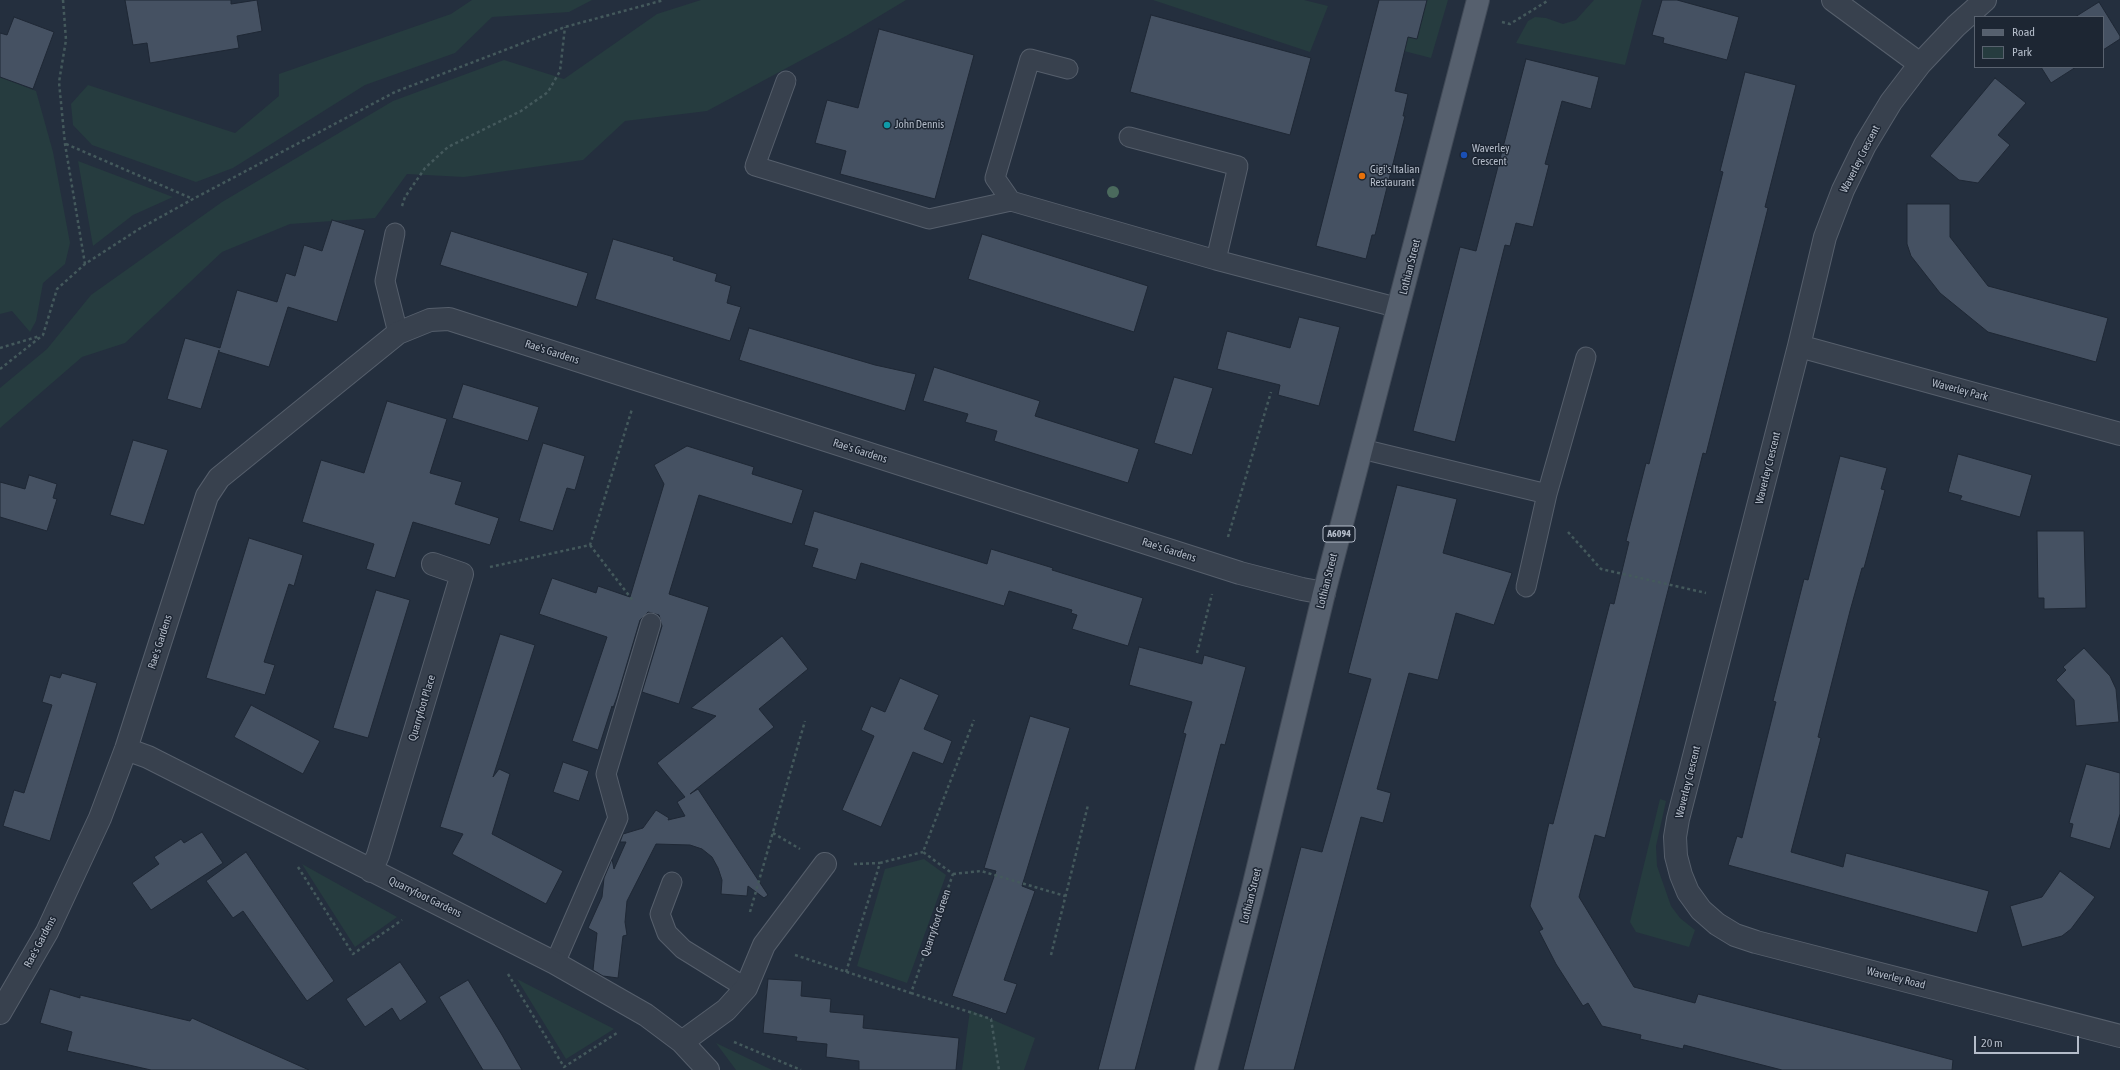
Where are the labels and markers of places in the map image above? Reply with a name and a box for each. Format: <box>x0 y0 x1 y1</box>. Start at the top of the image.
place label: John Dennis <box>895 118 944 132</box>
marker: John Dennis <box>882 120 892 130</box>
place label: Waverley Crescent <box>1472 142 1510 168</box>
marker: Waverley Crescent <box>1459 150 1469 160</box>
place label: Gigi's Italian Restaurant <box>1370 163 1420 189</box>
marker: Gigi's Italian Restaurant <box>1357 171 1367 181</box>

